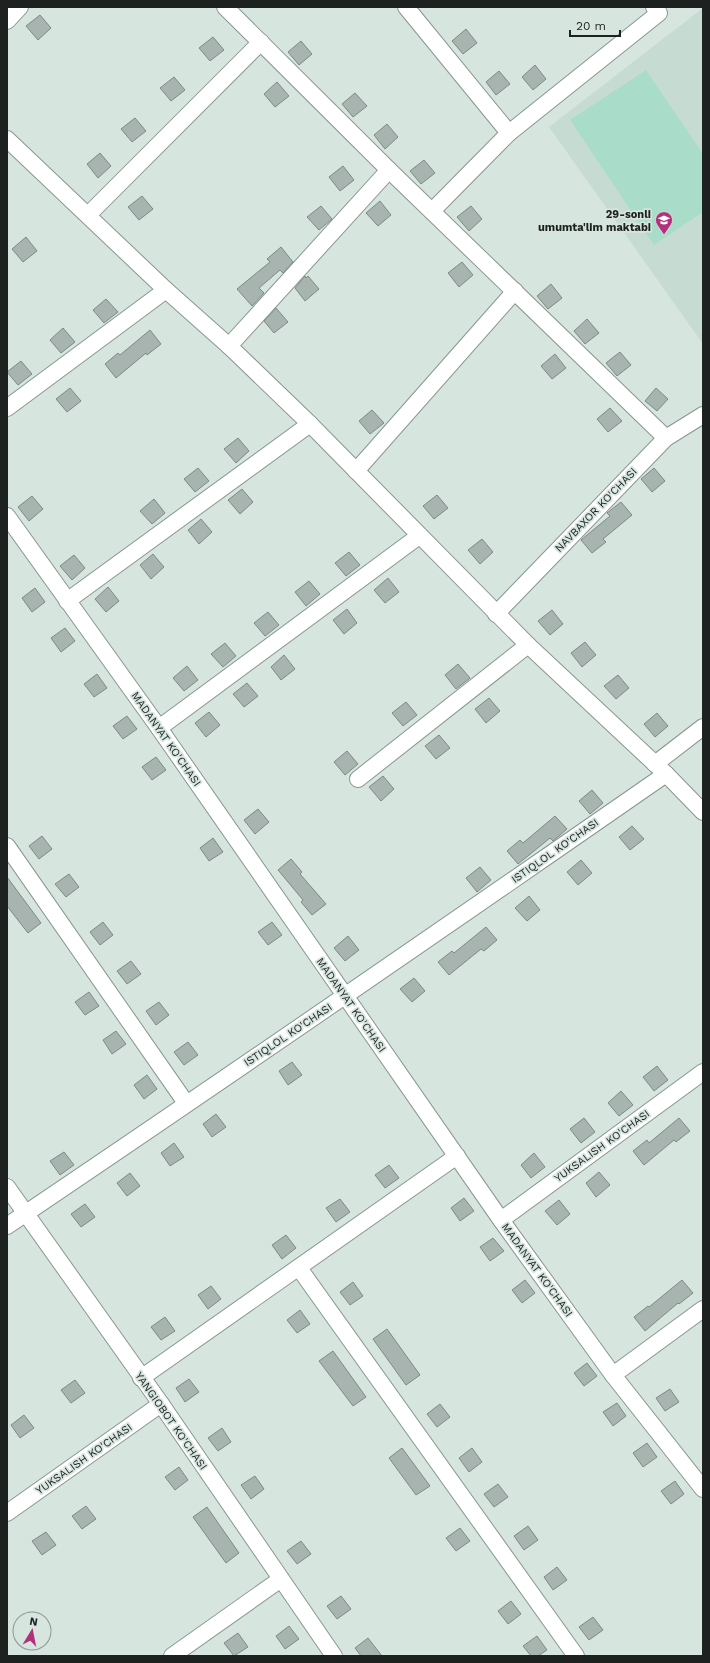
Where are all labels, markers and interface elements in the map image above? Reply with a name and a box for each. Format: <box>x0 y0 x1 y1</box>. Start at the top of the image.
scale bar <box>570 12 620 38</box>
text: 20 m <box>576 19 606 33</box>
place label: 29-sonli umumta'lim maktabi <box>538 208 651 234</box>
school or university icon: 29-sonli umumta'lim maktabi <box>654 210 674 235</box>
street label: NAVBAXOR KO'CHASI <box>552 465 640 555</box>
street label: MADANYAT KO'CHASI <box>128 689 204 789</box>
street label: ISTIQLOL KO'CHASI <box>509 816 601 886</box>
street label: MADANYAT KO'CHASI <box>313 955 389 1055</box>
street label: ISTIQLOL KO'CHASI <box>241 1001 335 1069</box>
street label: YUKSALISH KO'CHASI <box>552 1107 652 1185</box>
street label: MADANYAT KO'CHASI <box>499 1221 575 1319</box>
street label: YANGIOBOT KO'CHASI <box>132 1370 210 1472</box>
street label: YUKSALISH KO'CHASI <box>33 1421 135 1497</box>
north arrow <box>12 1611 52 1651</box>
text: N <box>29 1615 39 1629</box>

